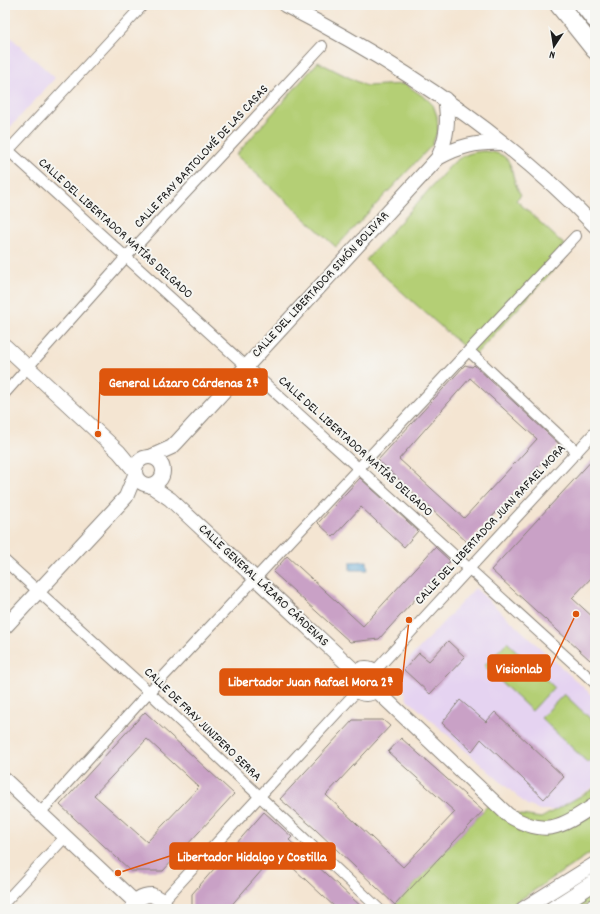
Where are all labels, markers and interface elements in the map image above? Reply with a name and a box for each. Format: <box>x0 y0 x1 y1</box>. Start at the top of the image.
north arrow <box>534 26 574 66</box>
text: N <box>547 45 557 62</box>
street label: CALLE FRAY BARTOLOMÉ DE LAS CASAS <box>130 81 274 233</box>
street label: CALLE DEL LIBERTADOR MATÍAS DELGADO <box>33 154 197 304</box>
street label: CALLE DEL LIBERTADOR SIMÓN BOLIVAR <box>248 208 394 362</box>
callout: General Lázaro Cárdenas 2ª <box>100 369 267 395</box>
street label: CALLE DEL LIBERTADOR MATÍAS DELGADO <box>273 372 437 522</box>
text: General Lázaro Cárdenas 2ª <box>109 374 259 394</box>
street label: CALLE DEL LIBERTADOR JUAN RAFAEL MORA <box>411 440 571 610</box>
street label: CALLE GENERAL LÁZARO CÁRDENAS <box>193 520 333 652</box>
callout: Visionlab <box>488 655 550 681</box>
text: Visionlab <box>496 660 542 680</box>
street label: CALLE DE FRAY JUNIPERO SERRA <box>139 664 265 786</box>
callout: Libertador Juan Rafael Mora 2ª <box>220 669 402 695</box>
text: Libertador Juan Rafael Mora 2ª <box>228 673 394 693</box>
callout: Libertador Hidalgo y Costilla <box>170 843 335 869</box>
text: Libertador Hidalgo y Costilla <box>177 848 328 868</box>

